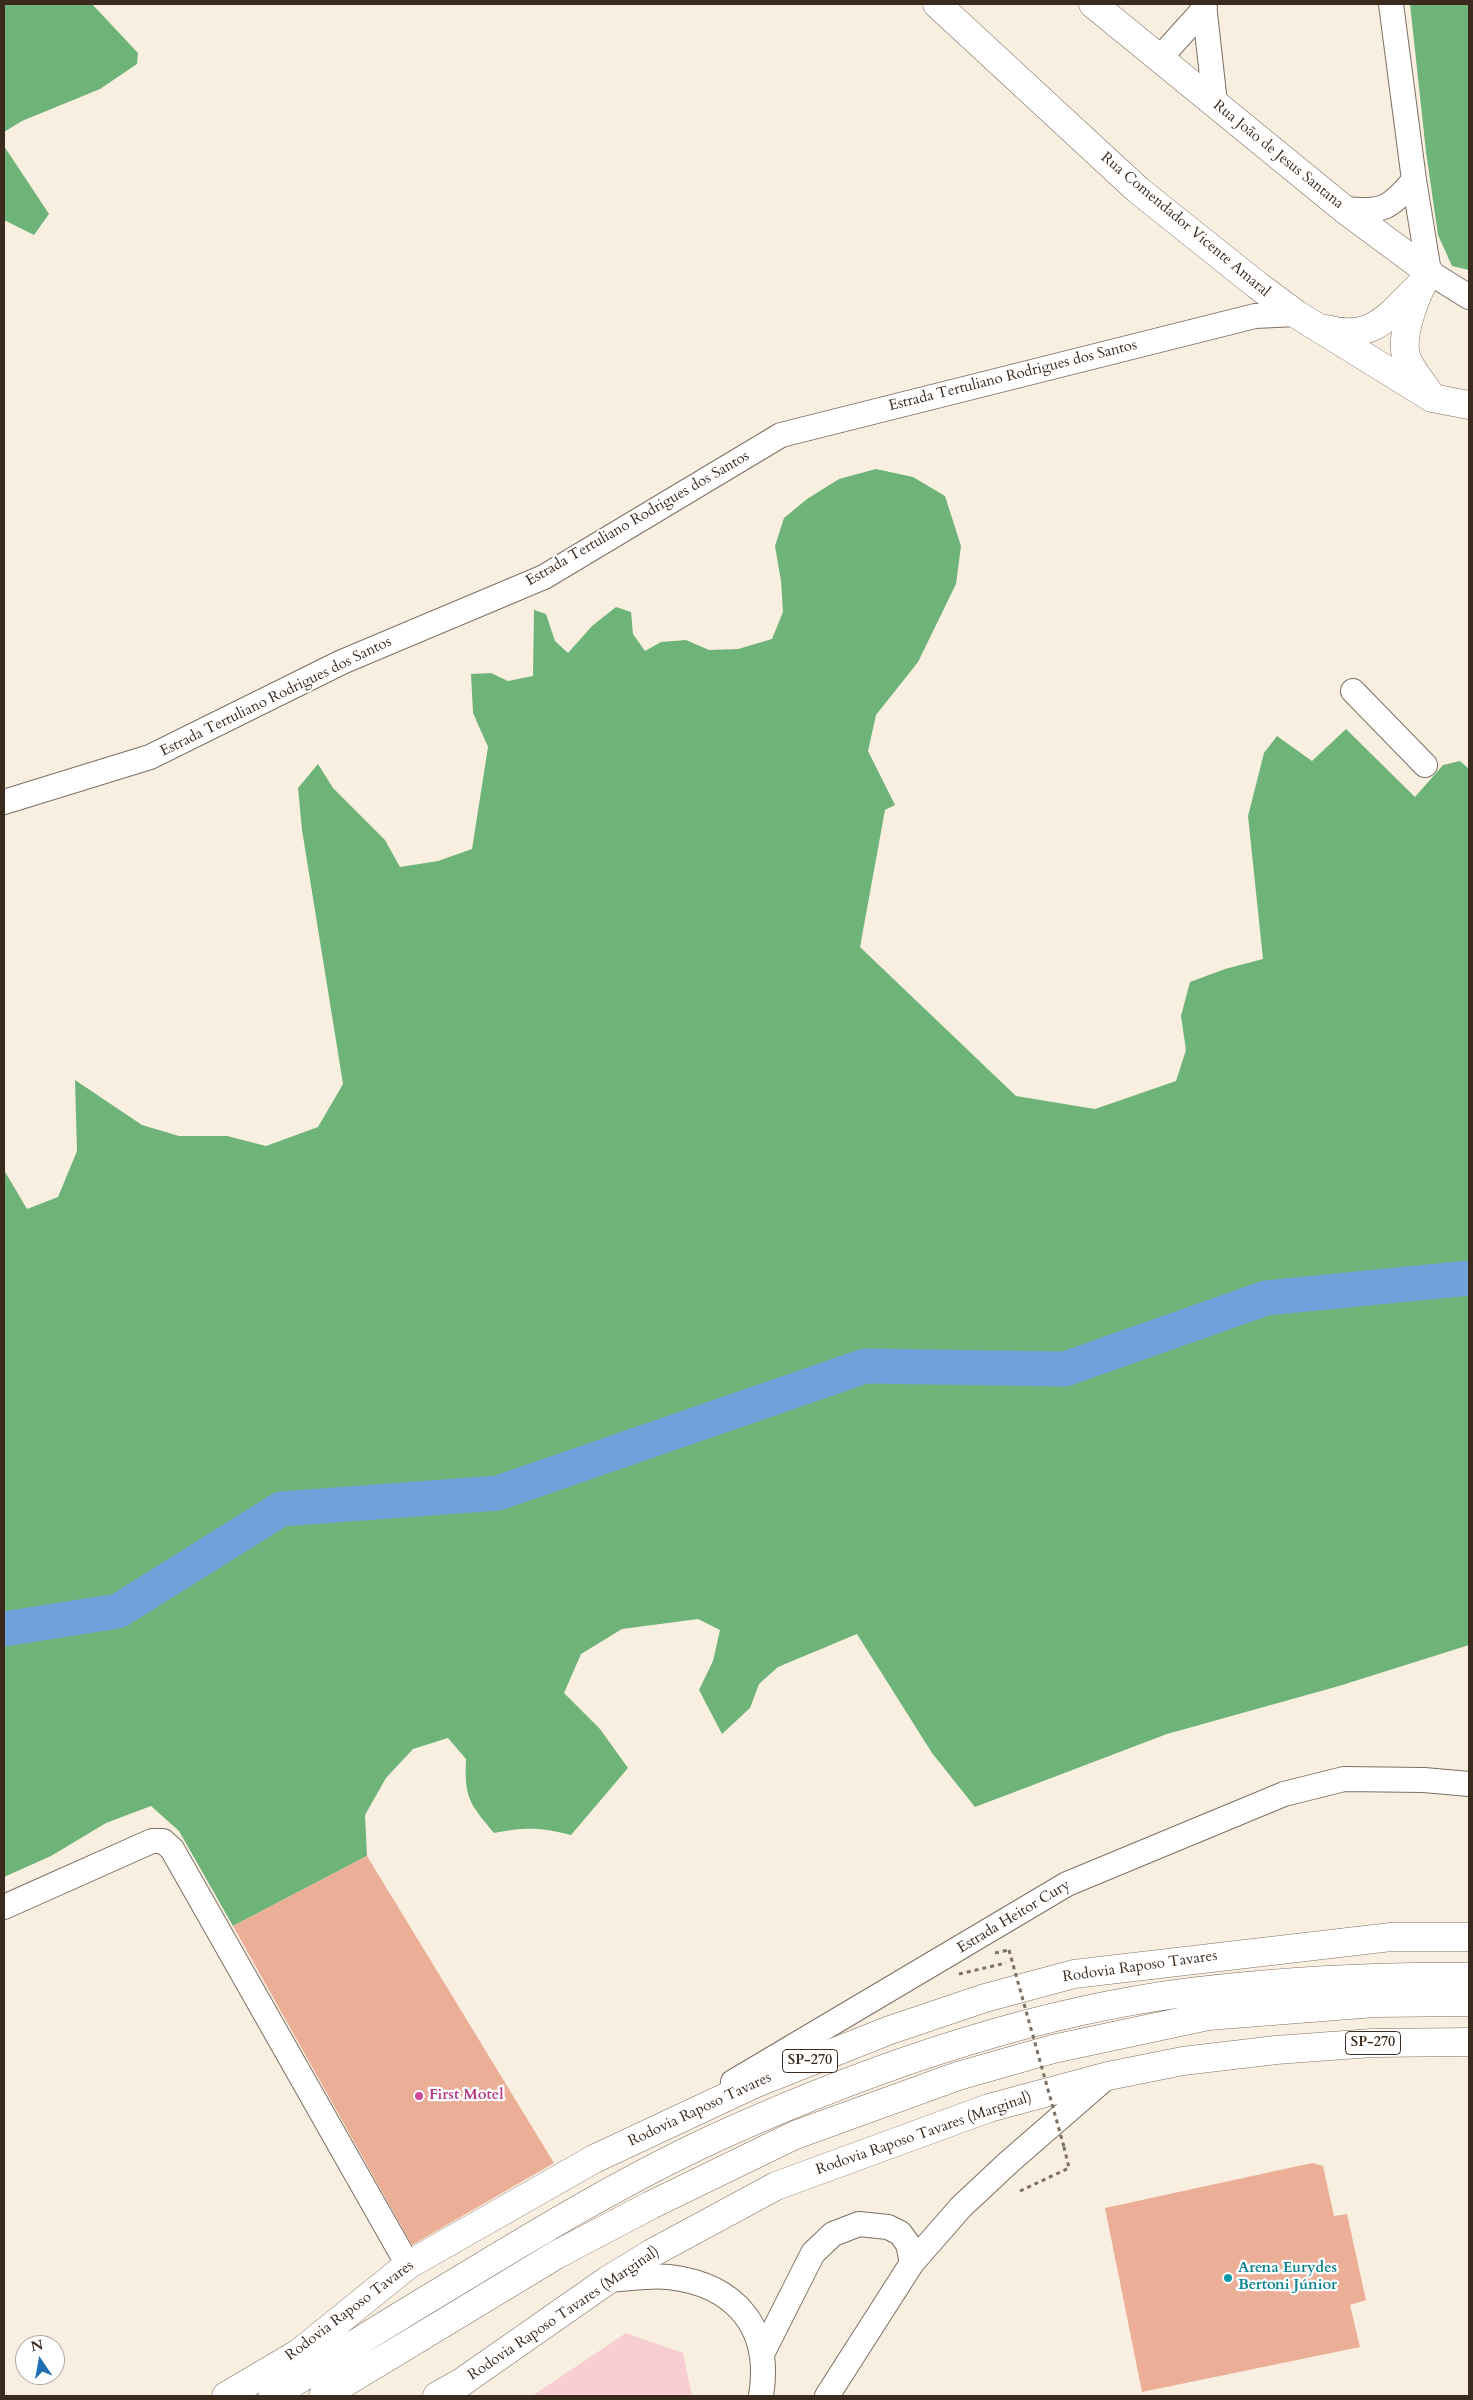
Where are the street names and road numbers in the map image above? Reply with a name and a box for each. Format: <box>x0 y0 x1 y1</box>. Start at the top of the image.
street label: Rua João de Jesus Santana <box>1209 97 1347 213</box>
street label: Rua Comendador Vicente Amaral <box>1097 149 1273 301</box>
street label: Estrada Tertuliano Rodrigues dos Santos <box>887 336 1139 416</box>
street label: Estrada Tertuliano Rodrigues dos Santos <box>523 447 753 591</box>
street label: Estrada Tertuliano Rodrigues dos Santos <box>157 633 395 761</box>
street label: Estrada Heitor Cury <box>954 1876 1074 1958</box>
street label: Rodovia Raposo Tavares <box>1062 1947 1218 1987</box>
road number: SP-270 <box>1346 2032 1400 2054</box>
road number: SP-270 <box>782 2050 838 2072</box>
street label: Rodovia Raposo Tavares <box>626 2069 774 2151</box>
street label: Rodovia Raposo Tavares (Marginal) <box>814 2089 1034 2179</box>
street label: Rodovia Raposo Tavares (Marginal) <box>465 2243 663 2385</box>
street label: Rodovia Raposo Tavares <box>282 2257 418 2365</box>

